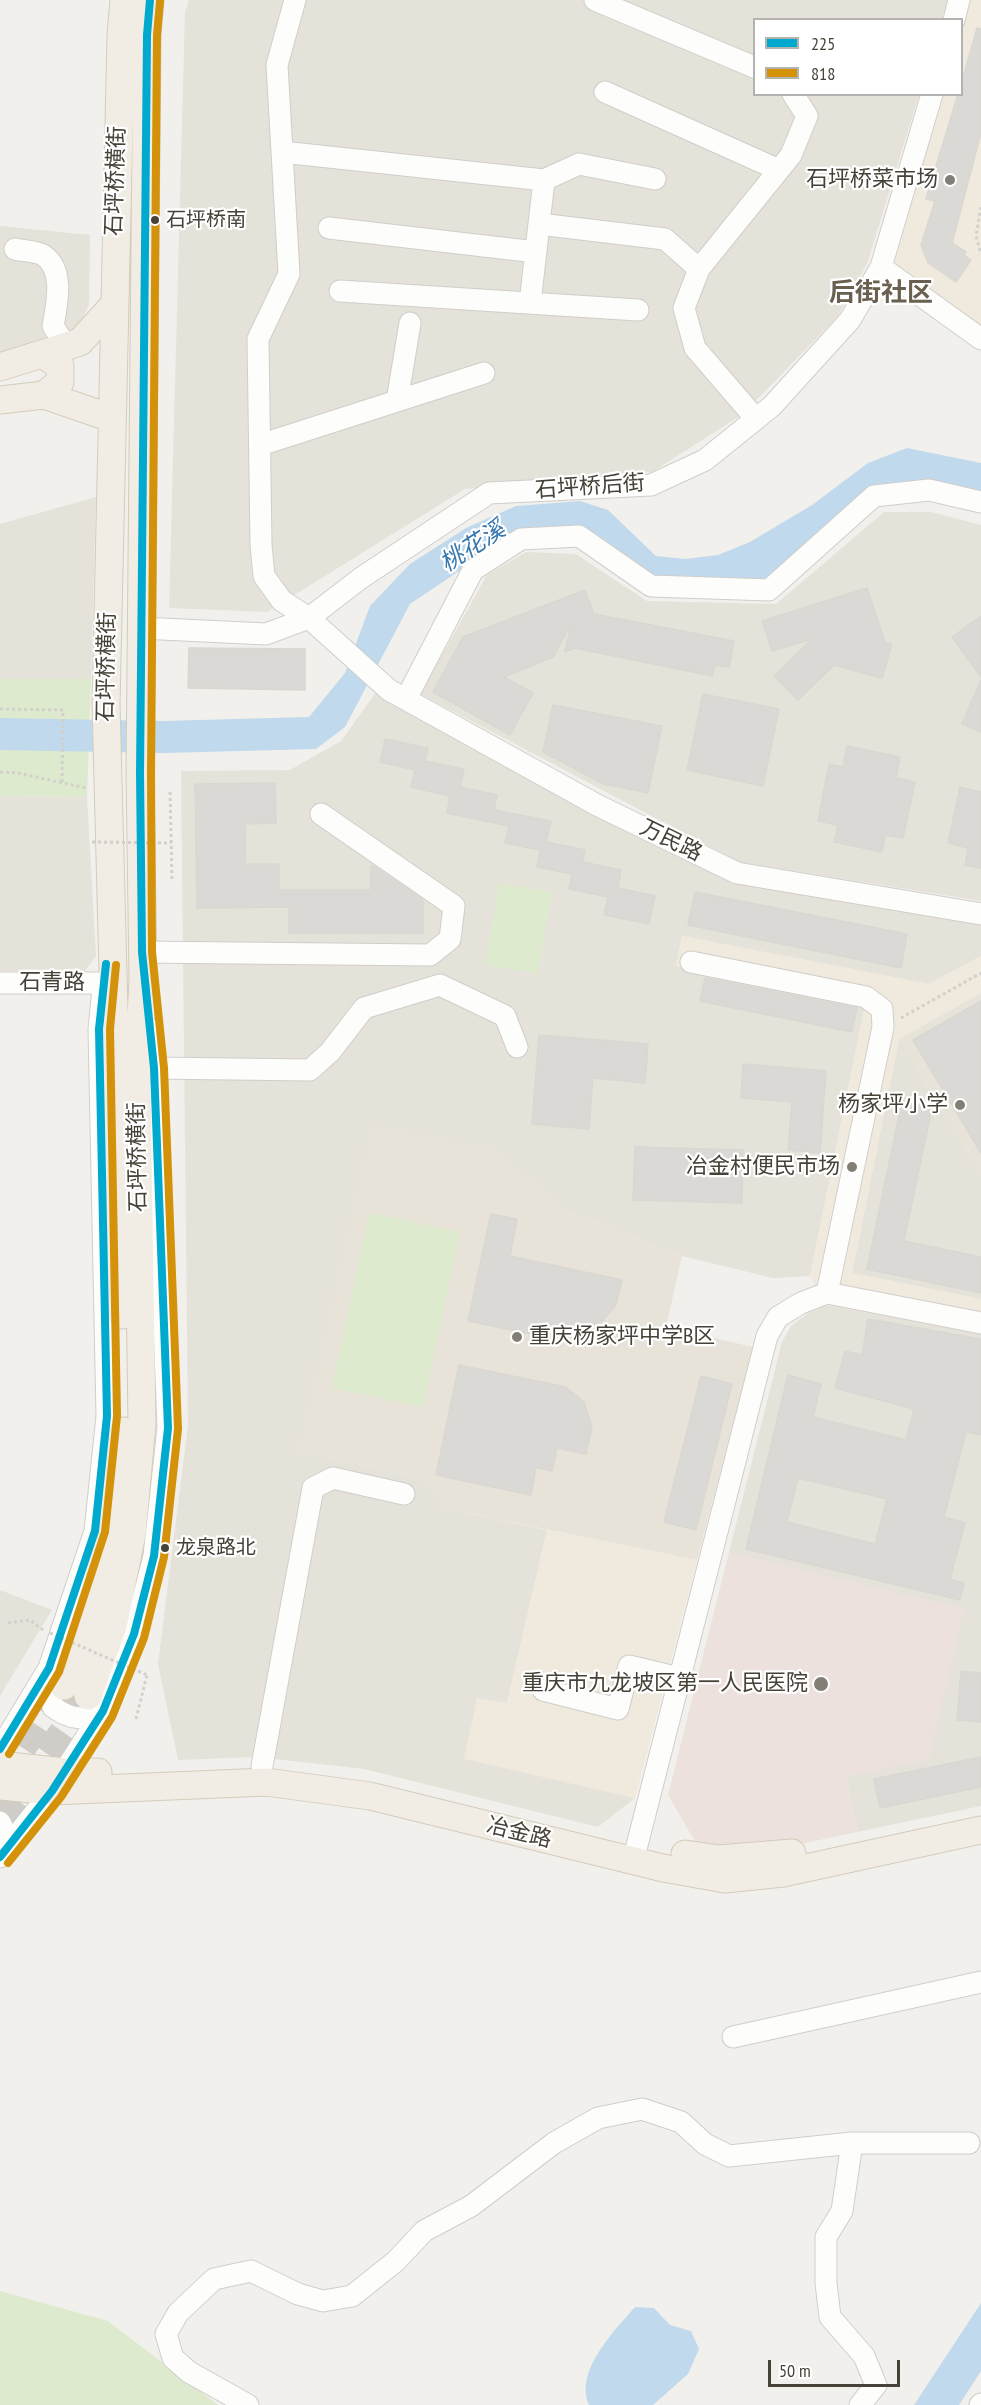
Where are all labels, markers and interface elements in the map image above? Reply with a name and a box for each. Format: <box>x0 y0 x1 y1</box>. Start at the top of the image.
legend <box>753 18 963 96</box>
text: 225 <box>811 32 835 55</box>
text: 818 <box>811 62 835 85</box>
street label: 石坪桥横街 <box>101 126 131 236</box>
place label: 石坪桥菜市场 <box>806 167 938 193</box>
marker: 石坪桥菜市场 <box>943 173 957 187</box>
place label: 石坪桥南 <box>166 208 246 232</box>
marker: 石坪桥南 <box>149 214 161 226</box>
district label: 后街社区 <box>829 278 933 310</box>
street label: 石坪桥后街 <box>534 470 646 504</box>
water label: 桃花溪 <box>435 515 511 579</box>
street label: 石坪桥横街 <box>93 612 121 722</box>
street label: 万民路 <box>636 815 706 867</box>
street label: 石青路 <box>19 970 85 996</box>
place label: 杨家坪小学 <box>838 1092 948 1118</box>
marker: 杨家坪小学 <box>953 1098 967 1112</box>
street label: 石坪桥横街 <box>124 1102 152 1212</box>
place label: 冶金村便民市场 <box>686 1154 840 1180</box>
marker: 冶金村便民市场 <box>845 1160 859 1174</box>
place label: 重庆杨家坪中学B区 <box>529 1324 715 1350</box>
marker: 重庆杨家坪中学B区 <box>510 1330 524 1344</box>
place label: 龙泉路北 <box>176 1536 256 1560</box>
marker: 龙泉路北 <box>159 1542 171 1554</box>
place label: 重庆市九龙坡区第一人民医院 <box>522 1671 808 1697</box>
marker: 重庆市九龙坡区第一人民医院 <box>812 1675 830 1693</box>
street label: 冶金路 <box>484 1812 554 1854</box>
scale bar <box>771 2348 903 2386</box>
text: 50 m <box>779 2359 811 2382</box>

